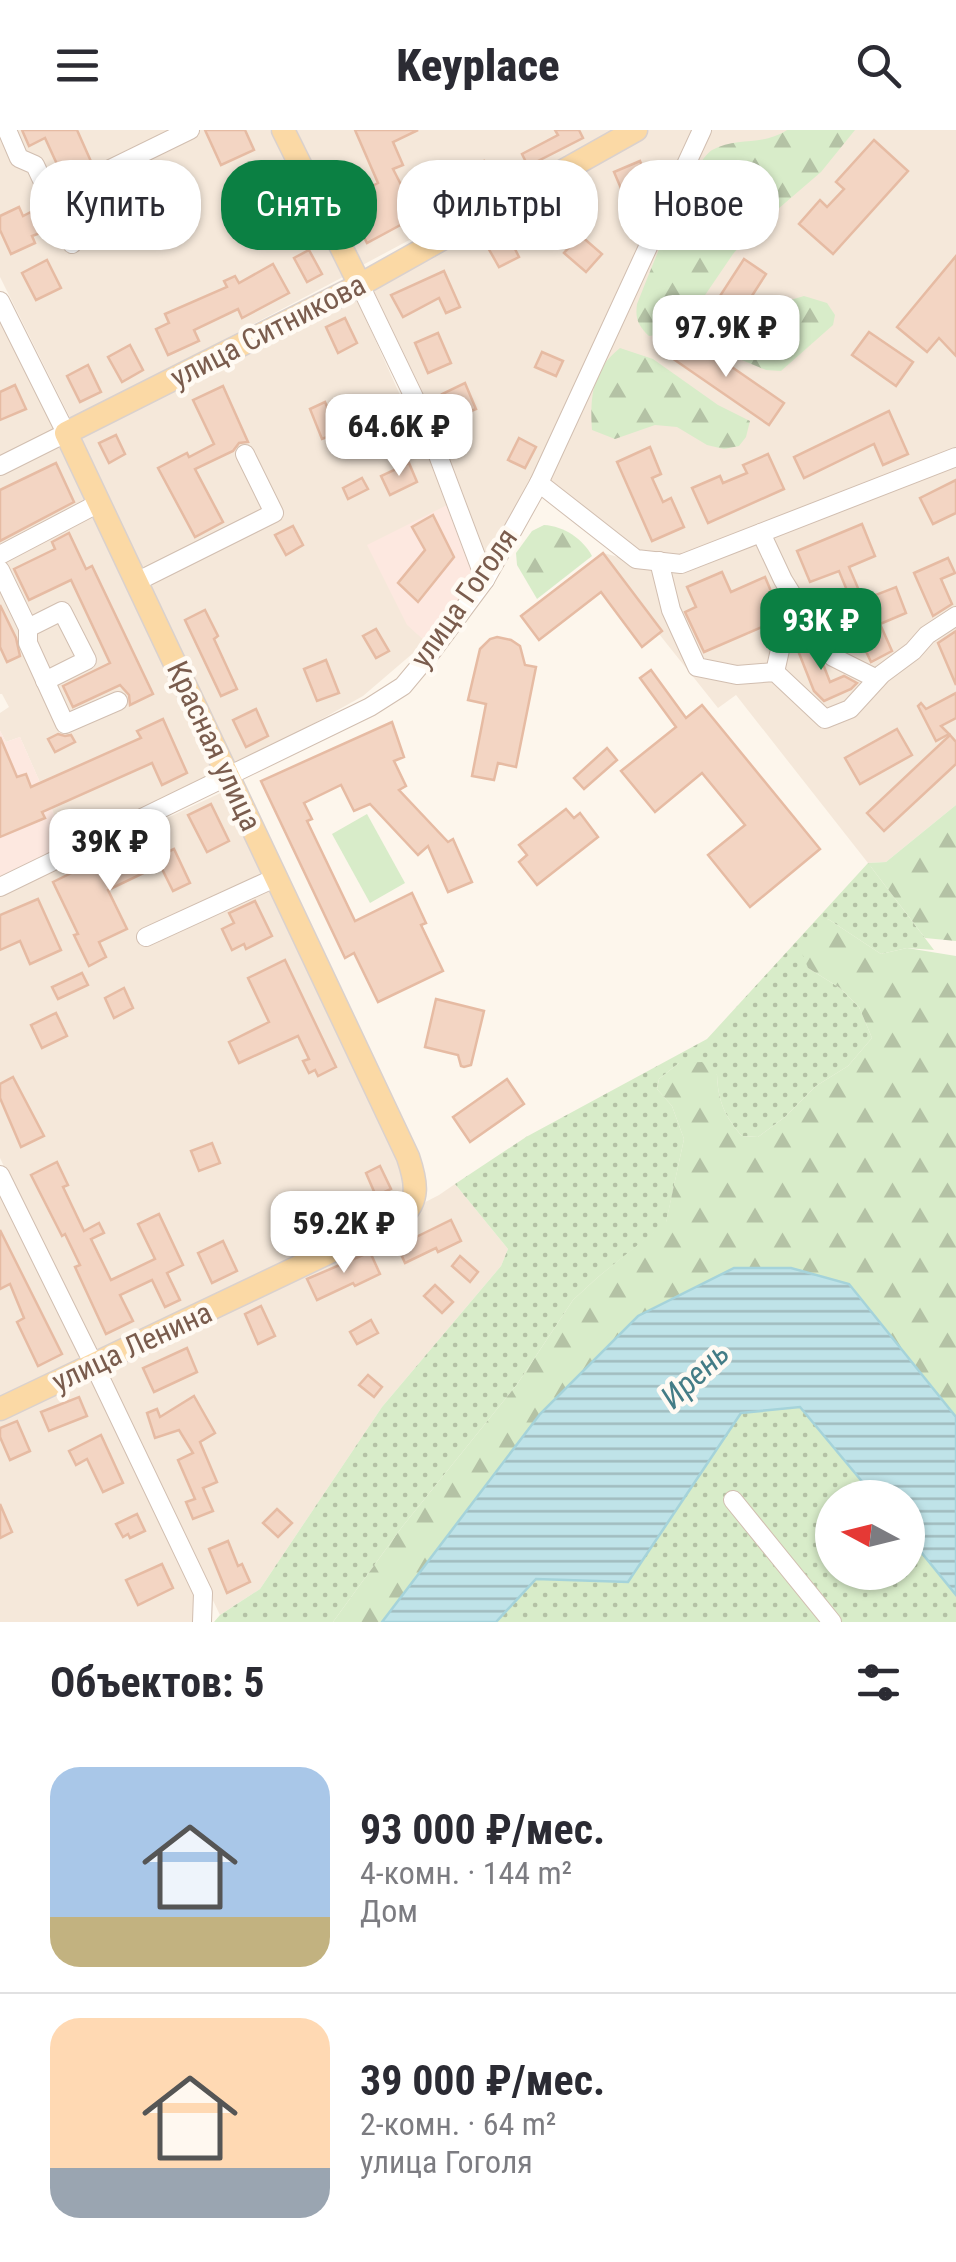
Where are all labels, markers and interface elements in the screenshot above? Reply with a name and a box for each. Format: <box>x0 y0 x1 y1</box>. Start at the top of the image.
icon: menu <box>50 38 105 93</box>
icon: search <box>851 38 906 93</box>
text: Keyplace <box>396 39 560 92</box>
chip: Купить <box>30 160 201 250</box>
chip: Снять <box>221 160 377 250</box>
chip: Фильтры <box>397 160 598 250</box>
chip: Новое <box>618 160 779 250</box>
street label: улица Ситникова <box>165 266 371 395</box>
pin: 97.9K ₽ <box>634 295 818 380</box>
text: 97.9K ₽ <box>675 308 777 346</box>
pin: 64.6K ₽ <box>307 394 491 479</box>
text: 64.6K ₽ <box>348 407 450 445</box>
street label: улица Гоголя <box>403 521 524 674</box>
pin: 93K ₽ <box>751 588 891 673</box>
text: 93K ₽ <box>782 601 860 639</box>
street label: Красная улица <box>160 655 269 836</box>
pin: 39K ₽ <box>40 809 180 894</box>
text: 39K ₽ <box>71 822 149 860</box>
pin: 59.2K ₽ <box>252 1191 436 1276</box>
text: 59.2K ₽ <box>293 1204 395 1242</box>
street label: улица Ленина <box>46 1294 217 1399</box>
water label: Ирень <box>653 1334 737 1416</box>
north arrow <box>815 1480 925 1590</box>
map controls <box>815 1480 925 1590</box>
icon: filters <box>851 1655 906 1710</box>
text: Объектов: 5 <box>50 1658 264 1707</box>
text: 93 000 ₽/мес. <box>360 1805 605 1854</box>
icon: home <box>130 1807 250 1927</box>
text: 4-комн. · 144 m² <box>360 1854 572 1892</box>
text: Дом <box>360 1892 418 1930</box>
text: 39 000 ₽/мес. <box>360 2056 605 2105</box>
icon: home <box>130 2058 250 2178</box>
text: 2-комн. · 64 m² <box>360 2105 556 2143</box>
text: улица Гоголя <box>360 2143 533 2181</box>

